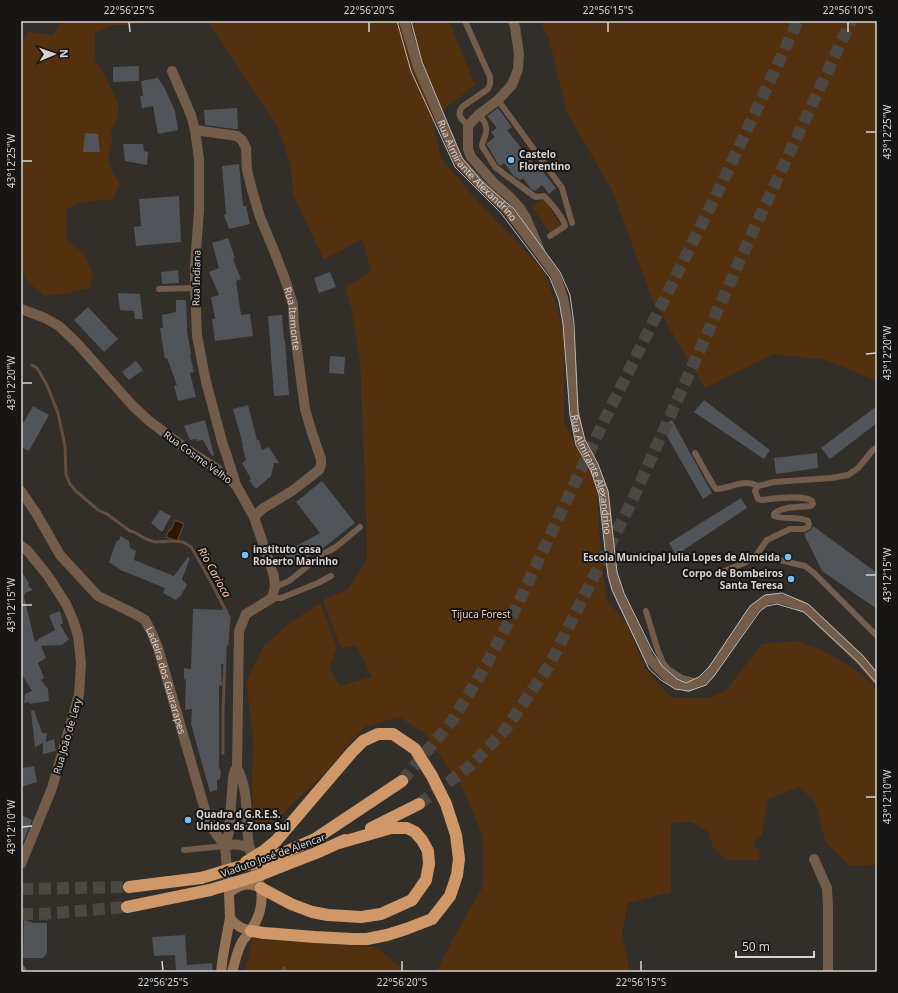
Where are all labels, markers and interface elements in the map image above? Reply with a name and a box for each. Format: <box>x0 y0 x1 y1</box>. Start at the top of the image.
text: 22°56'25"S <box>104 3 155 17</box>
text: 22°56'20"S <box>344 3 395 17</box>
text: 22°56'15"S <box>583 3 634 17</box>
text: 22°56'10"S <box>823 3 874 17</box>
north arrow <box>34 34 74 74</box>
text: N <box>57 49 72 58</box>
text: 43°12'25"W <box>880 104 894 159</box>
street label: Rua Almirante Alexandrino <box>434 118 521 224</box>
text: 43°12'25"W <box>4 133 18 188</box>
place label: Castelo Florentino <box>519 147 571 173</box>
marker: Castelo Florentino <box>506 155 516 165</box>
street label: Rua Indiana <box>189 250 203 306</box>
street label: Rua Itamonte <box>281 285 304 351</box>
text: 43°12'20"W <box>880 325 894 380</box>
text: 43°12'20"W <box>4 355 18 410</box>
street label: Rua Almirante Alexandrino <box>568 413 615 535</box>
street label: Rua Cosme Velho <box>161 427 235 487</box>
place label: instituto casa Roberto Marinho <box>253 542 338 568</box>
water label: Rio Carioca <box>195 544 235 601</box>
text: 43°12'15"W <box>880 547 894 602</box>
marker: instituto casa Roberto Marinho <box>240 550 250 560</box>
place label: Escola Municipal Julia Lopes de Almeida <box>583 550 780 564</box>
marker: Escola Municipal Julia Lopes de Almeida <box>783 552 793 562</box>
place label: Corpo de Bombeiros Santa Teresa <box>682 566 783 592</box>
marker: Corpo de Bombeiros Santa Teresa <box>786 574 796 584</box>
text: 43°12'15"W <box>4 577 18 632</box>
park label: Tijuca Forest <box>451 607 511 621</box>
street label: Ladeira dos Guararapes <box>143 624 190 736</box>
street label: Rua João de Lery <box>49 696 85 775</box>
text: 43°12'10"W <box>880 769 894 824</box>
text: 43°12'10"W <box>4 799 18 854</box>
place label: Quadra d G.R.E.S. Unidos ds Zona Sul <box>196 807 289 833</box>
marker: Quadra d G.R.E.S. Unidos ds Zona Sul <box>183 815 193 825</box>
street label: Viaduto José de Alencar <box>219 830 327 880</box>
scale bar <box>736 933 814 959</box>
text: 50 m <box>742 938 770 955</box>
text: 22°56'25"S <box>138 975 189 989</box>
text: 22°56'20"S <box>377 975 428 989</box>
text: 22°56'15"S <box>616 975 667 989</box>

